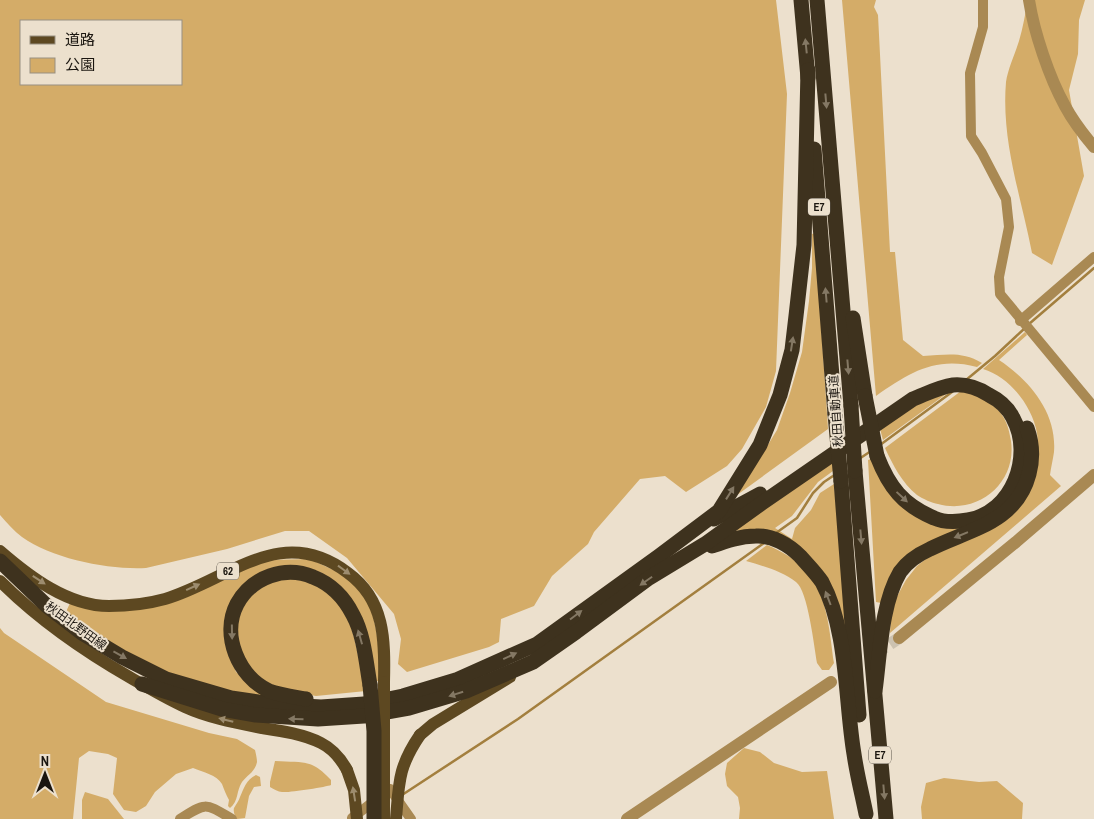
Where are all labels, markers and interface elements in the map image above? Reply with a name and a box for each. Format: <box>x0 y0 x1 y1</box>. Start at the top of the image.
legend <box>20 20 182 85</box>
text: 道路 <box>65 29 95 50</box>
one-way arrow <box>801 38 809 54</box>
text: 公園 <box>65 54 95 75</box>
one-way arrow <box>822 93 830 109</box>
road number: E7 <box>808 198 830 216</box>
one-way arrow <box>822 287 830 303</box>
one-way arrow <box>789 336 797 352</box>
one-way arrow <box>844 360 852 376</box>
street label: 秋田自動車道 <box>826 375 846 447</box>
one-way arrow <box>725 486 734 499</box>
one-way arrow <box>896 491 908 503</box>
one-way arrow <box>857 530 865 546</box>
one-way arrow <box>954 532 968 540</box>
road number: 62 <box>217 562 239 580</box>
one-way arrow <box>338 565 351 575</box>
one-way arrow <box>32 576 46 585</box>
one-way arrow <box>639 576 652 586</box>
one-way arrow <box>186 582 200 590</box>
one-way arrow <box>824 590 832 605</box>
street label: 秋田北野田線 <box>42 598 110 654</box>
one-way arrow <box>569 610 583 620</box>
one-way arrow <box>228 624 236 640</box>
one-way arrow <box>356 630 364 645</box>
one-way arrow <box>113 651 127 660</box>
one-way arrow <box>503 652 517 660</box>
one-way arrow <box>448 691 463 699</box>
one-way arrow <box>288 714 304 722</box>
one-way arrow <box>218 716 234 724</box>
road number: E7 <box>869 746 891 764</box>
north arrow <box>20 749 70 799</box>
text: N <box>41 752 49 770</box>
one-way arrow <box>880 784 888 800</box>
one-way arrow <box>350 786 358 802</box>

